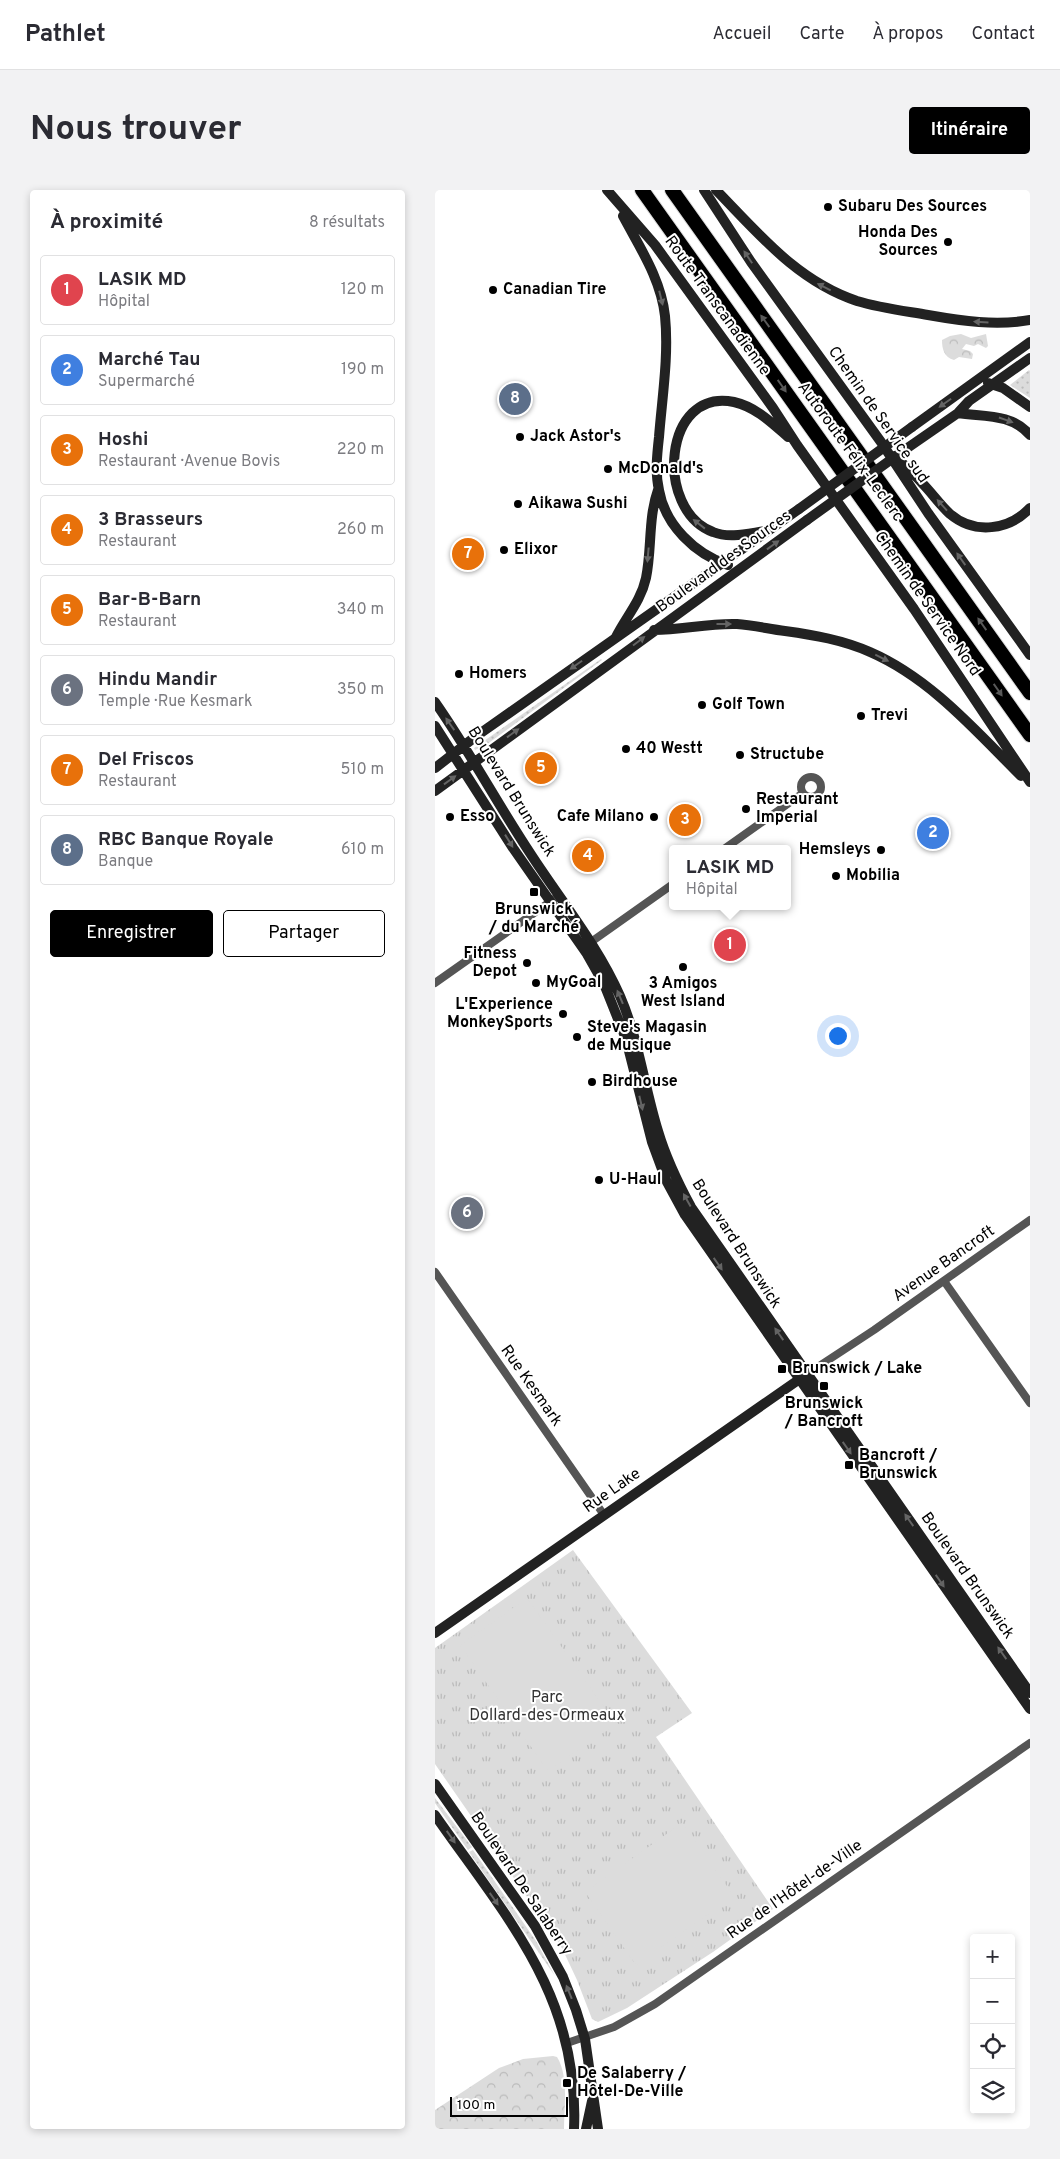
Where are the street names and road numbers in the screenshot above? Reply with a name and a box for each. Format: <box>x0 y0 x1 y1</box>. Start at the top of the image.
street label: Route Transcanadienne <box>660 232 774 380</box>
street label: Chemin de Service sud <box>823 343 933 487</box>
street label: Autoroute Félix-Leclerc <box>793 378 907 526</box>
street label: Boulevard des Sources <box>653 506 795 618</box>
street label: Chemin de Service Nord <box>869 528 985 680</box>
street label: Boulevard Brunswick <box>463 723 559 861</box>
street label: Boulevard Brunswick <box>687 1176 785 1312</box>
street label: Avenue Bancroft <box>889 1221 999 1307</box>
street label: Rue Kesmark <box>496 1341 566 1431</box>
street label: Rue Lake <box>579 1464 645 1518</box>
street label: Boulevard Brunswick <box>916 1509 1018 1643</box>
street label: Boulevard De Salaberry <box>465 1808 577 1960</box>
street label: Rue de l'Hôtel-de-Ville <box>723 1836 867 1944</box>

